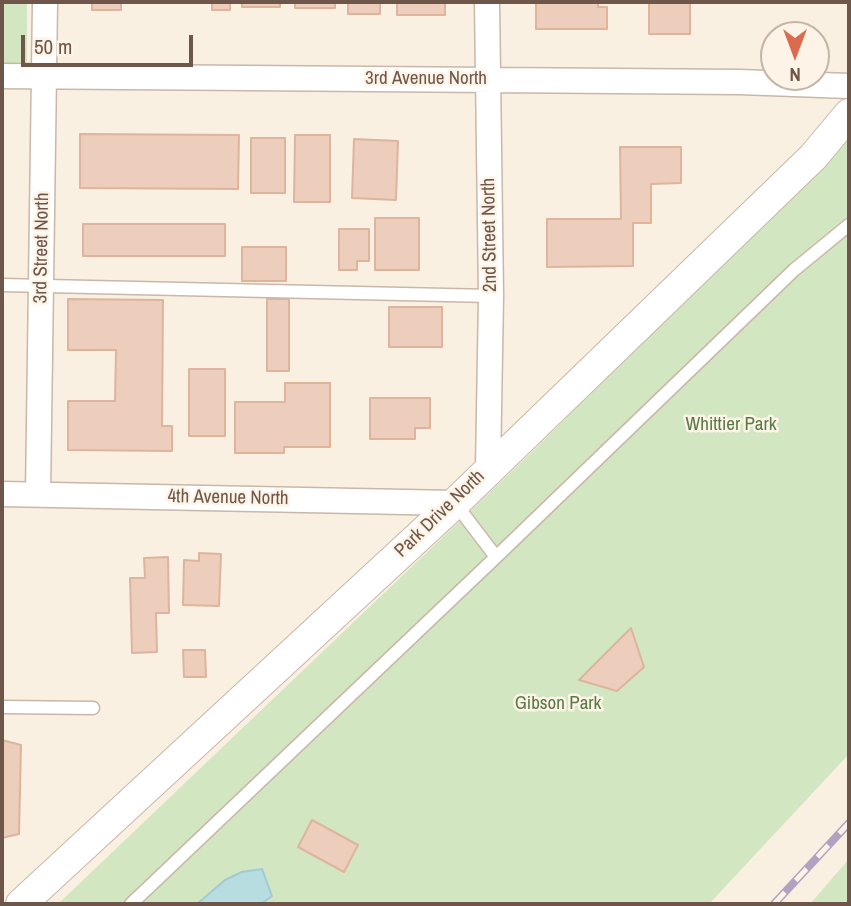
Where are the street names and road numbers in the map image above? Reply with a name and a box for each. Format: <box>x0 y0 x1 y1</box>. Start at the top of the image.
street label: 3rd Avenue North <box>365 68 487 90</box>
street label: 2nd Street North <box>478 178 502 292</box>
street label: 3rd Street North <box>30 192 54 304</box>
street label: Park Drive North <box>390 466 490 562</box>
street label: 4th Avenue North <box>167 486 289 510</box>

